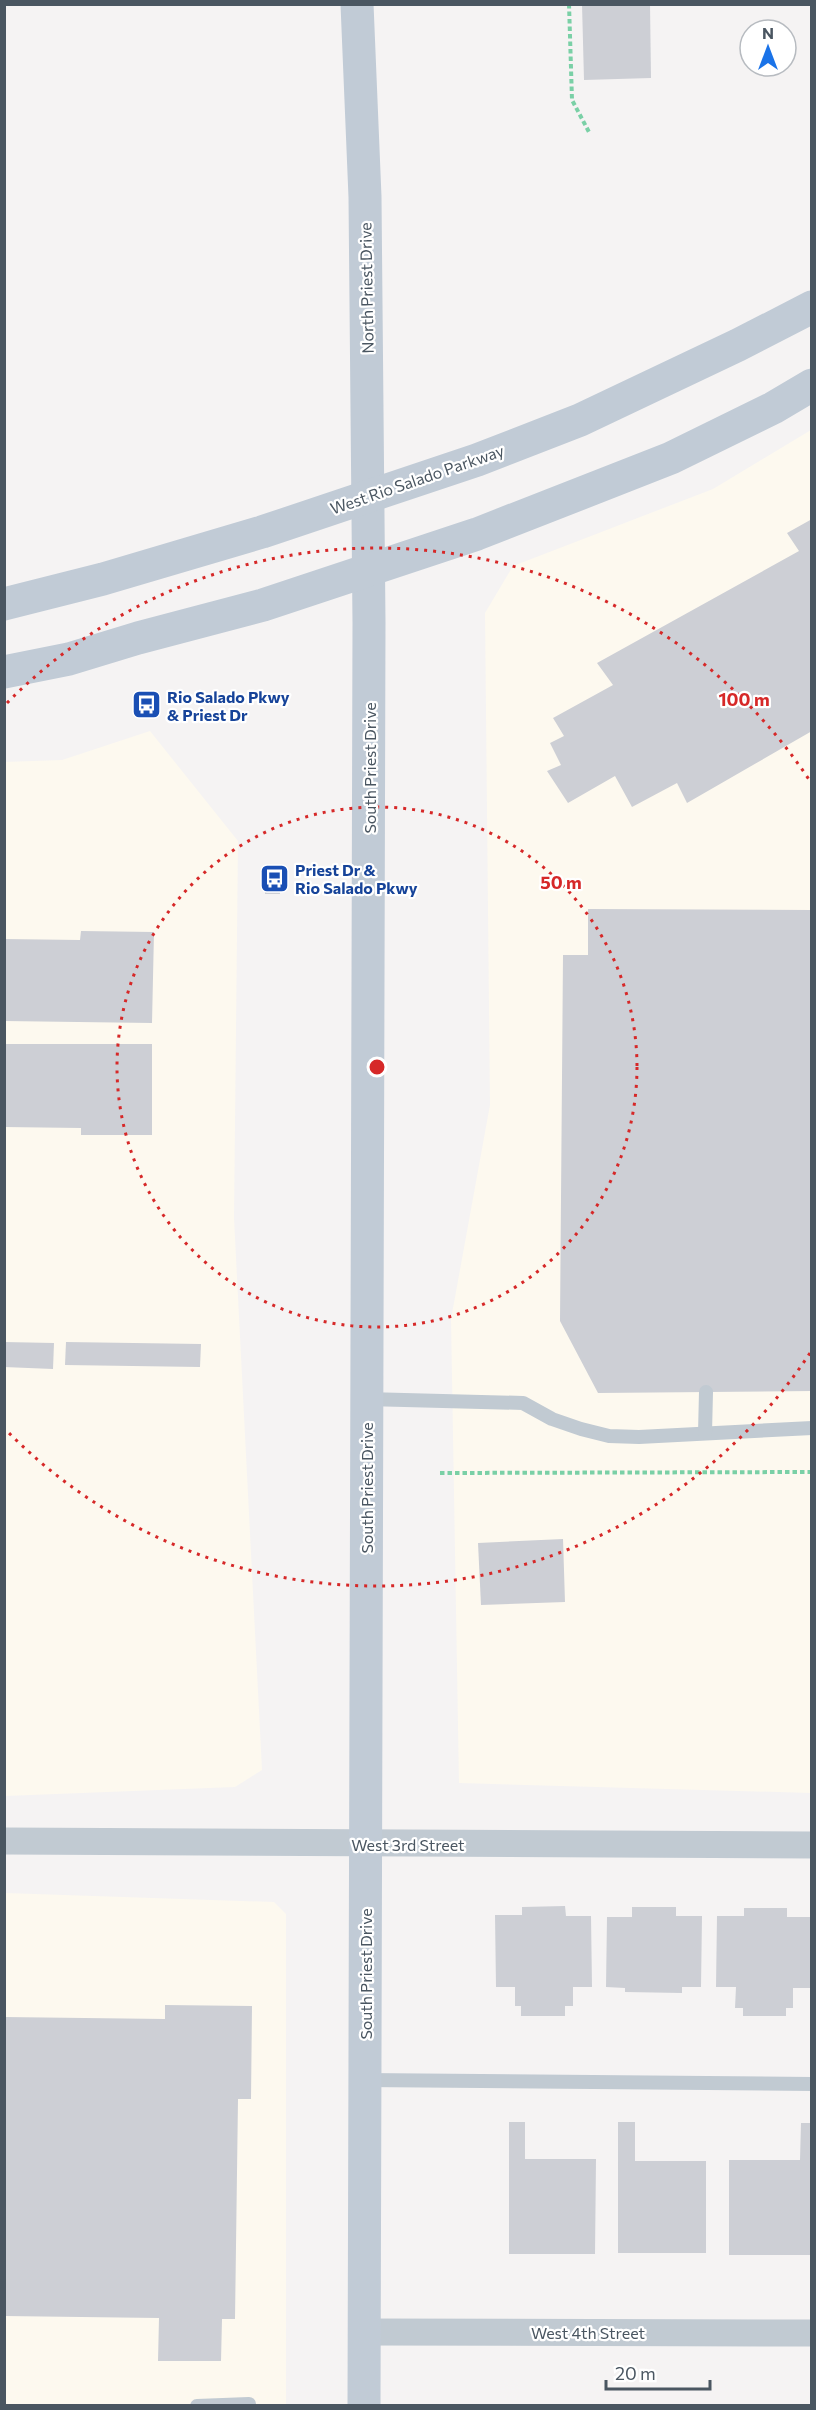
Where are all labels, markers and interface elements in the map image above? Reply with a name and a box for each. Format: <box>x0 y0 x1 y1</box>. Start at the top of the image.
north arrow <box>738 18 798 78</box>
text: N <box>762 23 774 42</box>
street label: North Priest Drive <box>355 222 377 354</box>
street label: West Rio Salado Parkway <box>328 440 506 518</box>
place label: Rio Salado Pkwy & Priest Dr <box>167 687 290 724</box>
text: 100 m <box>718 688 770 710</box>
bus stop icon: Rio Salado Pkwy & Priest Dr <box>130 689 162 721</box>
street label: South Priest Drive <box>360 702 379 834</box>
place label: Priest Dr & Rio Salado Pkwy <box>295 860 418 897</box>
bus stop icon: Priest Dr & Rio Salado Pkwy <box>258 862 290 894</box>
text: 50 m <box>540 871 582 893</box>
centre of rings <box>367 1057 387 1077</box>
street label: South Priest Drive <box>357 1422 376 1554</box>
street label: West 3rd Street <box>351 1835 465 1854</box>
street label: South Priest Drive <box>356 1908 375 2040</box>
street label: West 4th Street <box>531 2323 645 2342</box>
scale bar <box>606 2353 710 2391</box>
text: 20 m <box>615 2362 656 2384</box>

